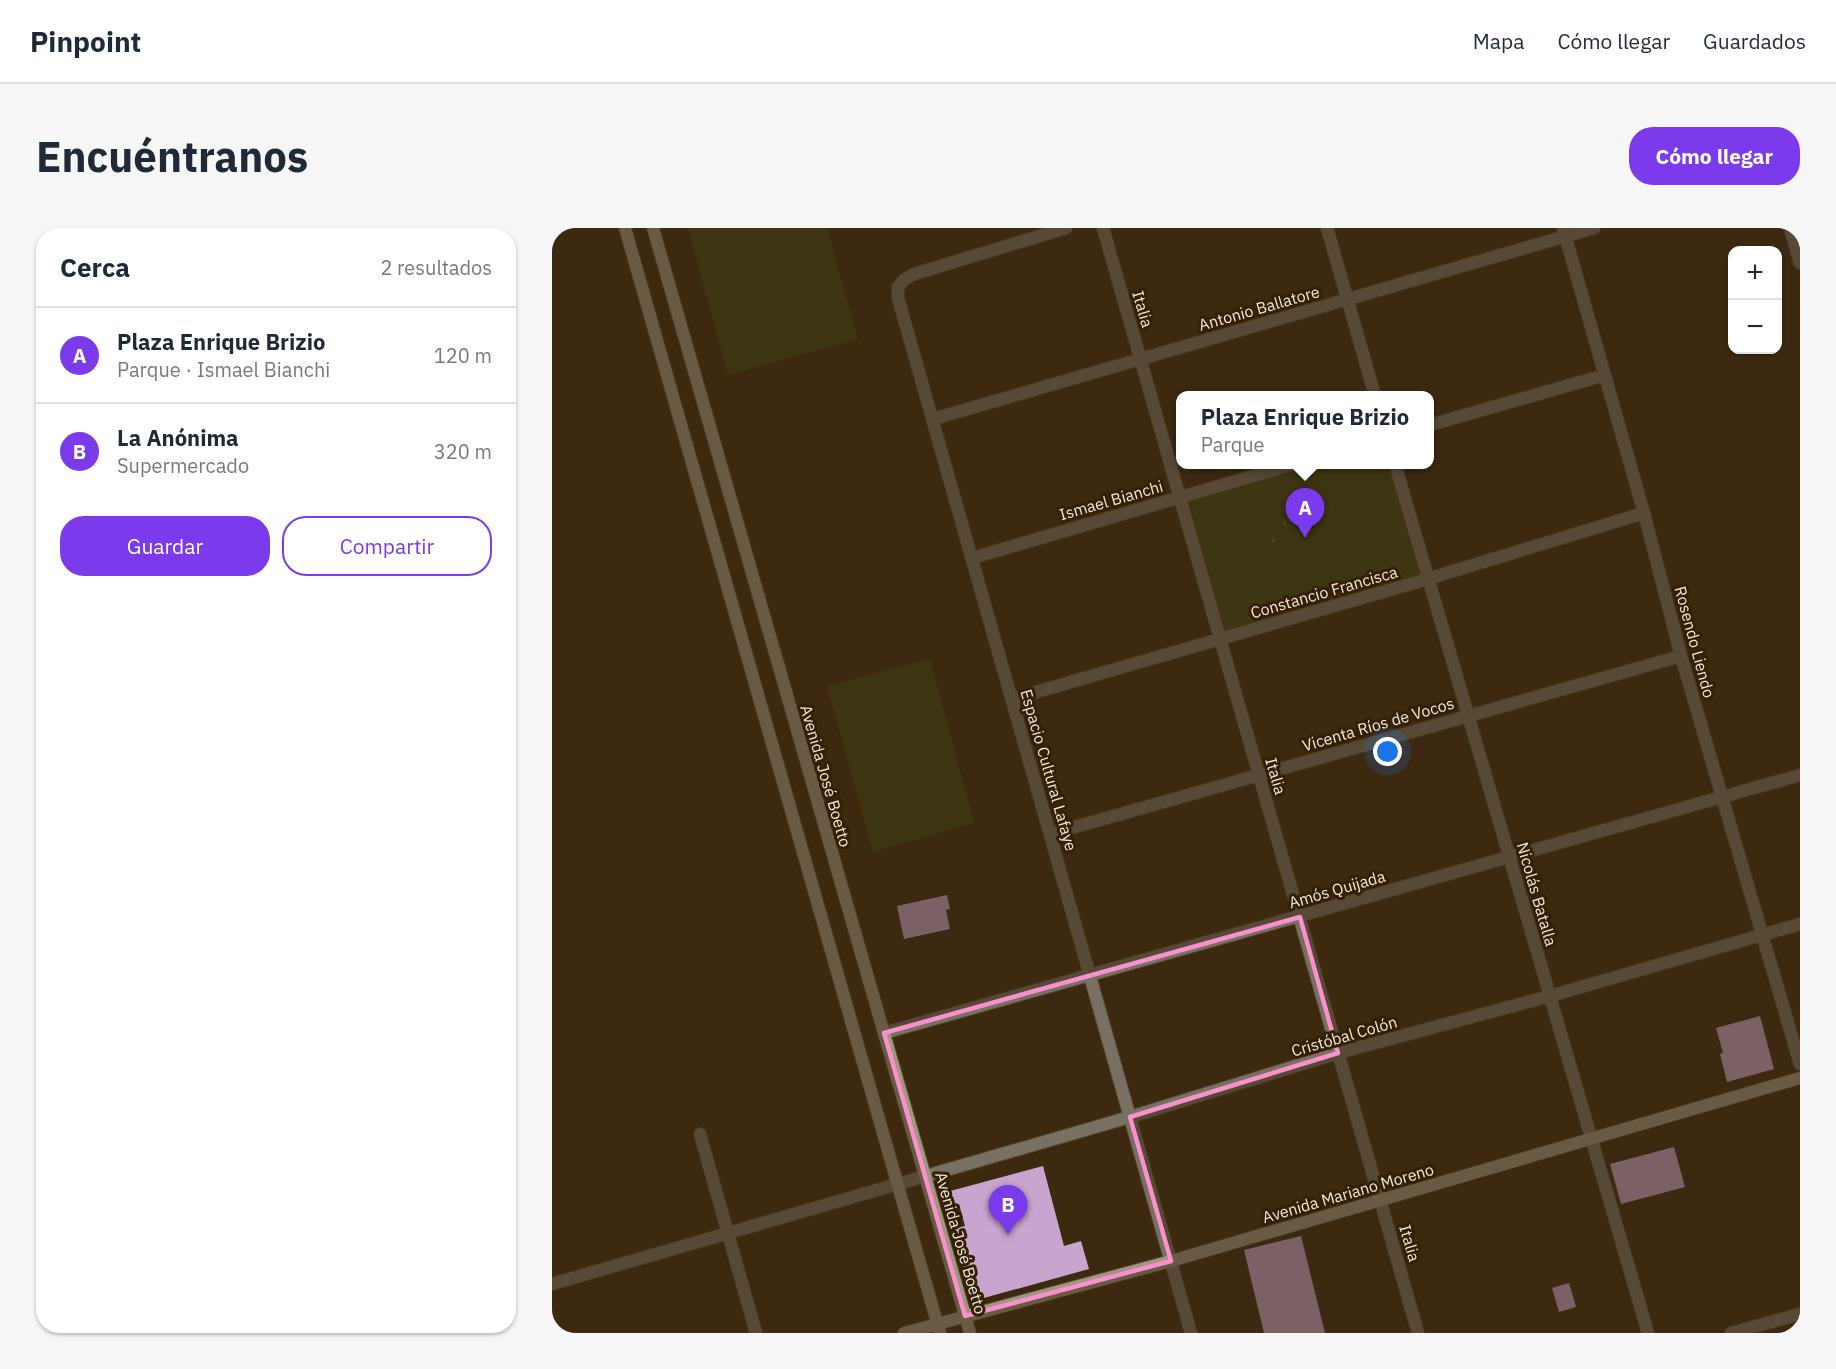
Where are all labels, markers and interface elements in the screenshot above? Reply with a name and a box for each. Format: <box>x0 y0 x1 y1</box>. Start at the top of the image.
text: Pinpoint <box>30 23 141 60</box>
text: Mapa <box>1473 27 1524 55</box>
text: Cómo llegar <box>1557 27 1670 55</box>
text: Guardados <box>1703 27 1806 55</box>
button: Cómo llegar <box>1629 127 1800 185</box>
text: Encuéntranos <box>36 129 308 184</box>
map controls <box>1728 246 1782 354</box>
button: + <box>1728 246 1782 300</box>
text: Cerca <box>60 250 130 284</box>
text: 2 resultados <box>380 254 492 281</box>
street label: Antonio Ballatore <box>1196 281 1322 335</box>
street label: Italia <box>1128 288 1158 330</box>
button: − <box>1728 300 1782 354</box>
text: Plaza Enrique Brizio <box>117 327 325 356</box>
text: A <box>73 342 86 369</box>
text: 120 m <box>434 342 492 369</box>
text: Parque · Ismael Bianchi <box>117 356 330 383</box>
popup <box>1176 391 1434 469</box>
text: Plaza Enrique Brizio <box>1201 402 1409 431</box>
text: La Anónima <box>117 423 239 452</box>
text: Parque <box>1201 431 1265 458</box>
text: B <box>73 438 86 465</box>
text: 320 m <box>434 438 492 465</box>
text: Supermercado <box>117 452 249 479</box>
street label: Ismael Bianchi <box>1057 476 1165 524</box>
pin: A <box>1286 488 1324 538</box>
button: Guardar <box>60 516 270 576</box>
button: Compartir <box>282 516 492 576</box>
street label: Constancio Francisca <box>1248 561 1400 623</box>
street label: Rosendo Liendo <box>1670 584 1720 700</box>
street label: Espacio Cultural Lafaye <box>1016 687 1082 853</box>
street label: Vicenta Ríos de Vocos <box>1300 693 1456 755</box>
street label: Avenida José Boetto <box>796 703 856 849</box>
your location <box>1373 737 1402 766</box>
street label: Italia <box>1261 755 1291 797</box>
street label: Nicolás Batalla <box>1513 840 1561 949</box>
street label: Amós Quijada <box>1286 866 1388 912</box>
street label: Cristóbal Colón <box>1289 1011 1399 1061</box>
street label: Avenida Mariano Moreno <box>1260 1159 1436 1227</box>
street label: Avenida José Boetto <box>931 1170 991 1316</box>
pin: B <box>988 1186 1028 1235</box>
street label: Italia <box>1395 1222 1425 1264</box>

